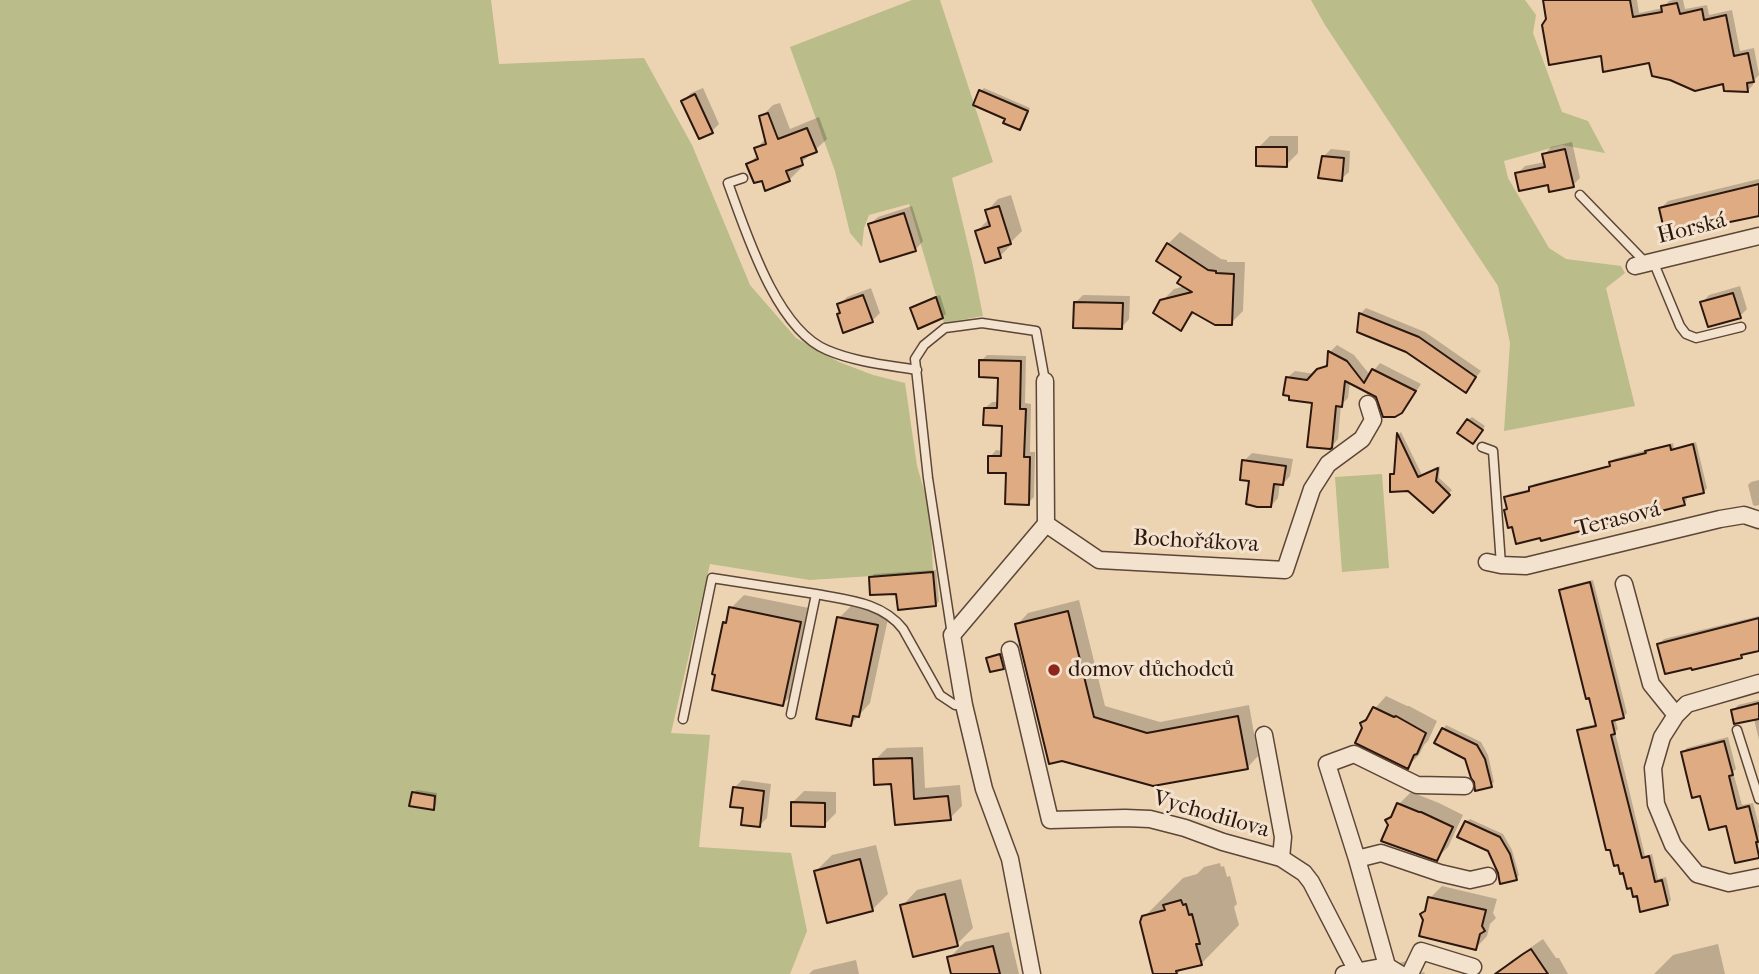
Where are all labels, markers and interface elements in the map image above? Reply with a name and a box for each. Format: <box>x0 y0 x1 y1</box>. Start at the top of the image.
street label: Horská <box>1655 207 1729 251</box>
street label: Terasová <box>1572 496 1664 544</box>
street label: Bochořákova <box>1132 525 1260 559</box>
place label: domov důchodců <box>1068 656 1234 684</box>
marker: domov důchodců <box>1046 662 1062 678</box>
street label: Vychodilova <box>1150 785 1272 845</box>

